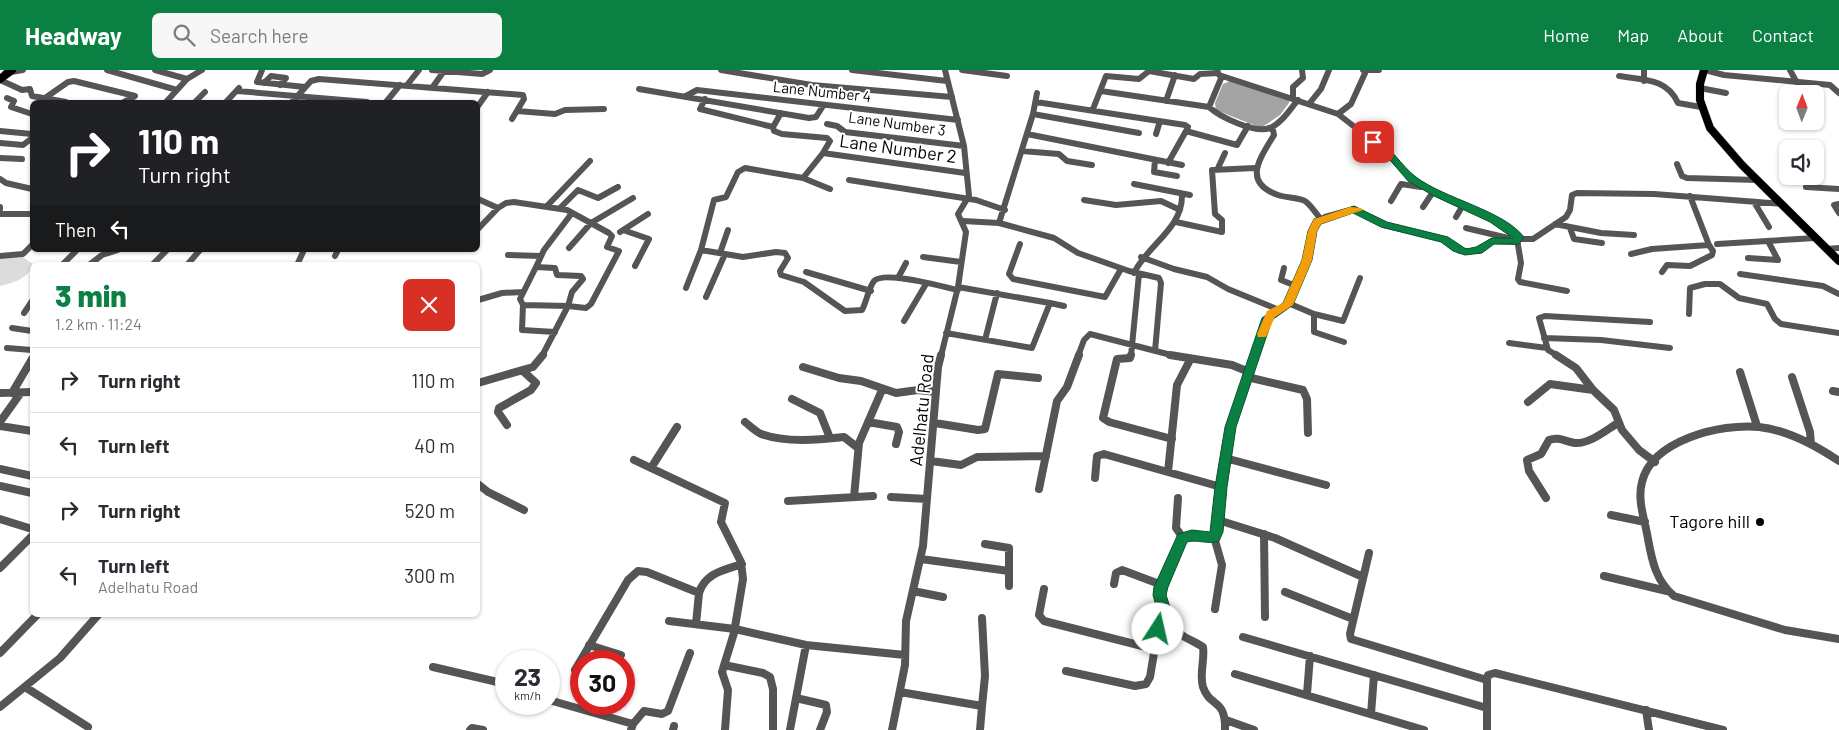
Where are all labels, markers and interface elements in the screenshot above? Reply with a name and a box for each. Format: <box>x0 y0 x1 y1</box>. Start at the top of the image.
search box <box>152 13 502 58</box>
text: Headway <box>25 21 122 50</box>
icon: search <box>170 21 198 49</box>
text: Search here <box>210 24 309 47</box>
text: Home <box>1543 24 1589 46</box>
text: Map <box>1617 24 1649 46</box>
text: About <box>1677 24 1724 46</box>
text: Contact <box>1752 24 1814 46</box>
street label: Lane Number 4 <box>772 77 872 105</box>
north arrow <box>1779 85 1824 130</box>
map controls <box>1779 85 1824 185</box>
street label: Lane Number 3 <box>847 107 947 139</box>
text: 110 m <box>138 119 219 161</box>
icon: right <box>55 120 120 185</box>
pin <box>1352 121 1394 163</box>
icon: arrive <box>1359 128 1387 156</box>
street label: Lane Number 2 <box>838 129 958 167</box>
button: sound <box>1779 140 1824 185</box>
text: Turn right <box>138 161 231 187</box>
icon: left <box>106 215 134 243</box>
text: Then <box>55 218 96 241</box>
text: 3 min <box>55 277 127 313</box>
button: close <box>403 279 455 331</box>
text: 1.2 km · 11:24 <box>55 314 142 333</box>
street label: Adelhatu Road <box>904 353 938 467</box>
icon: right <box>55 366 83 394</box>
text: Turn right <box>98 369 180 392</box>
text: 110 m <box>411 369 455 392</box>
icon: left <box>55 431 83 459</box>
text: Turn left <box>98 434 169 457</box>
text: 40 m <box>414 434 455 457</box>
icon: right <box>55 496 83 524</box>
text: Turn right <box>98 499 180 522</box>
text: 520 m <box>405 499 455 522</box>
place label: Tagore hill <box>1669 510 1750 532</box>
marker: Tagore hill <box>1754 516 1766 528</box>
text: Turn left <box>98 554 169 577</box>
icon: left <box>55 561 83 589</box>
text: 300 m <box>404 564 455 587</box>
text: Adelhatu Road <box>98 577 198 596</box>
position arrow <box>1131 602 1183 654</box>
speed limit sign: 30 <box>570 650 635 715</box>
text: 23 <box>514 661 541 691</box>
text: km/h <box>514 688 541 702</box>

